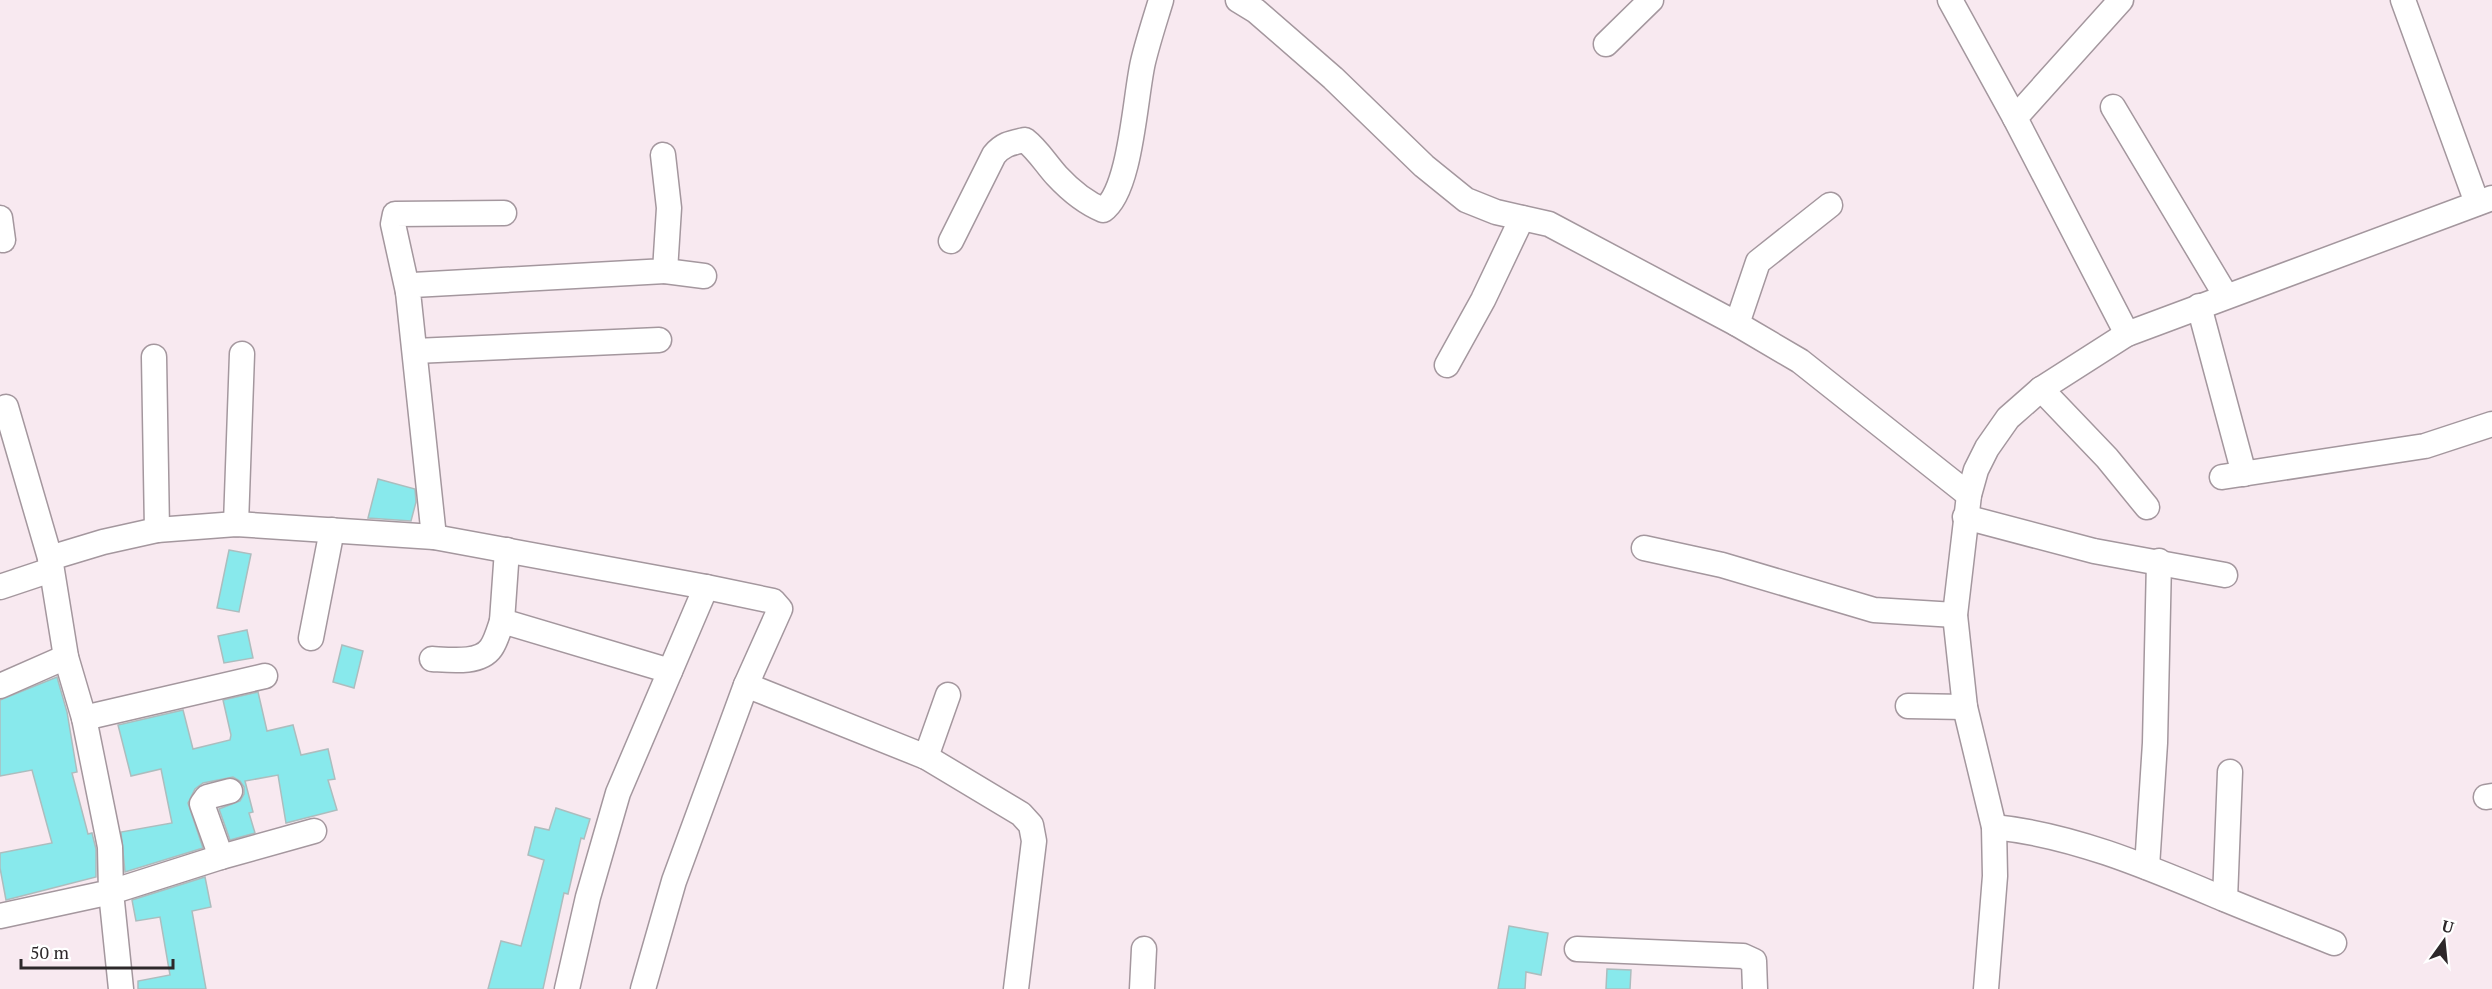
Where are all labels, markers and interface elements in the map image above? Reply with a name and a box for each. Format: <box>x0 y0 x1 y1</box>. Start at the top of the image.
north arrow <box>2414 911 2474 971</box>
text: U <box>2440 914 2457 939</box>
scale bar <box>21 932 172 970</box>
text: 50 m <box>30 940 70 964</box>

